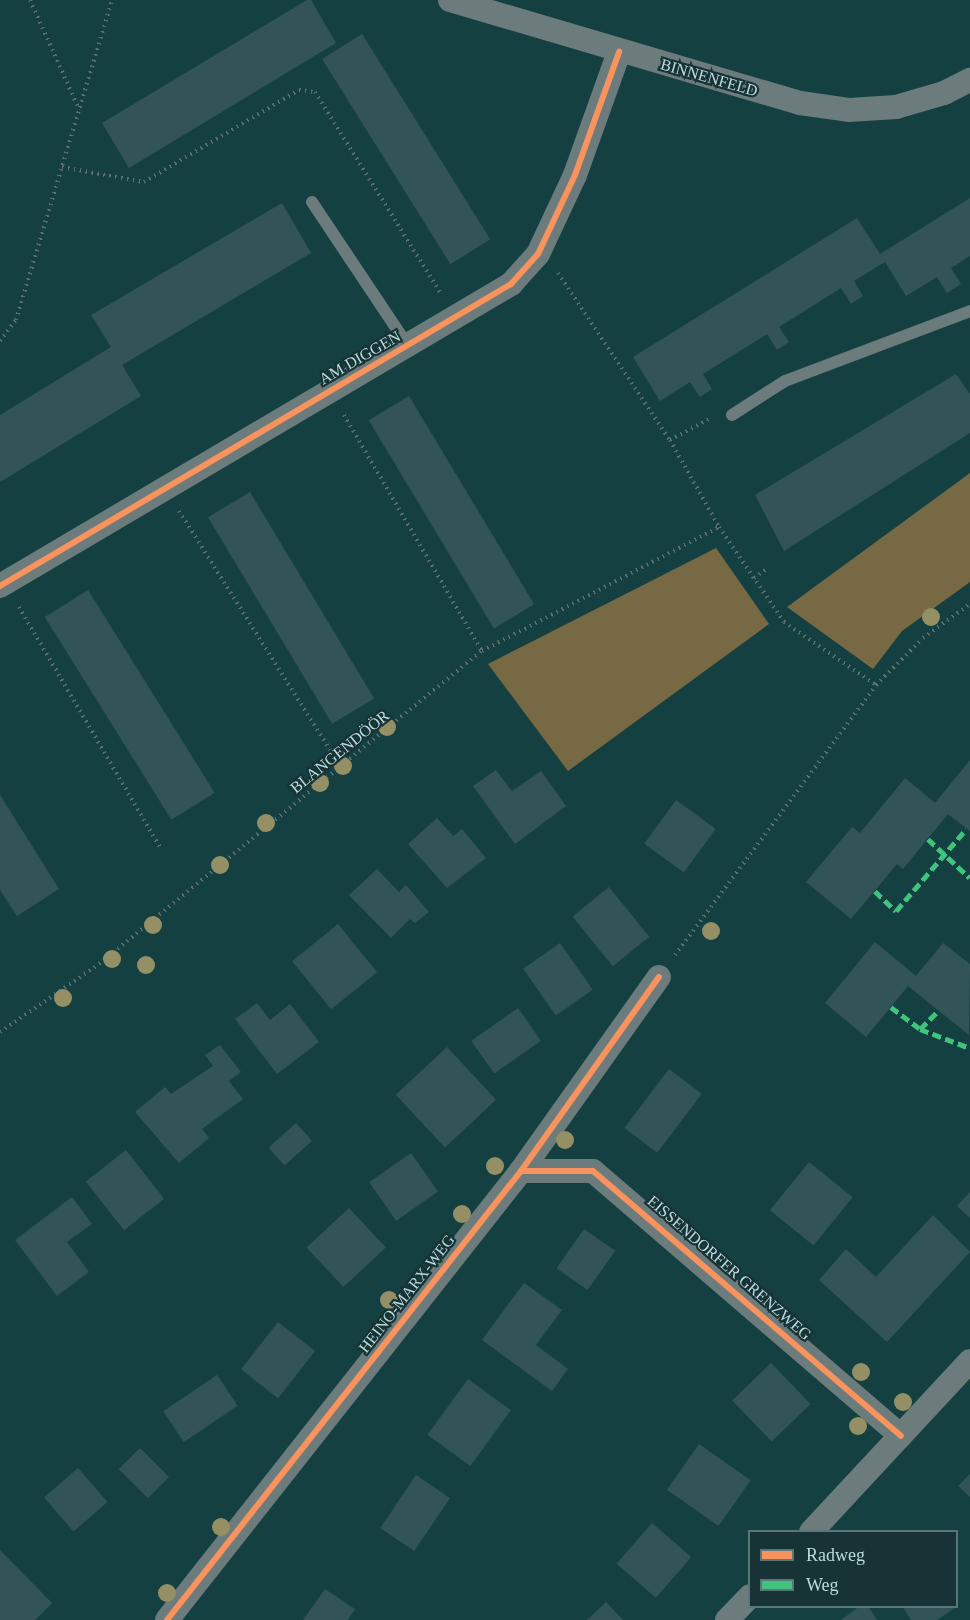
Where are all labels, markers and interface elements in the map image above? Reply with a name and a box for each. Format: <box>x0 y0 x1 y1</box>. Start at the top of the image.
street label: BINNENFELD <box>658 55 760 101</box>
street label: AM DIGGEN <box>316 327 404 389</box>
street label: BLANGENDÖÖR <box>287 706 393 798</box>
street label: EISSENDORFER GRENZWEG <box>643 1192 815 1344</box>
street label: HEINO-MARX-WEG <box>355 1231 459 1357</box>
legend <box>748 1530 958 1608</box>
text: Radweg <box>806 1545 865 1565</box>
text: Weg <box>806 1575 839 1595</box>

